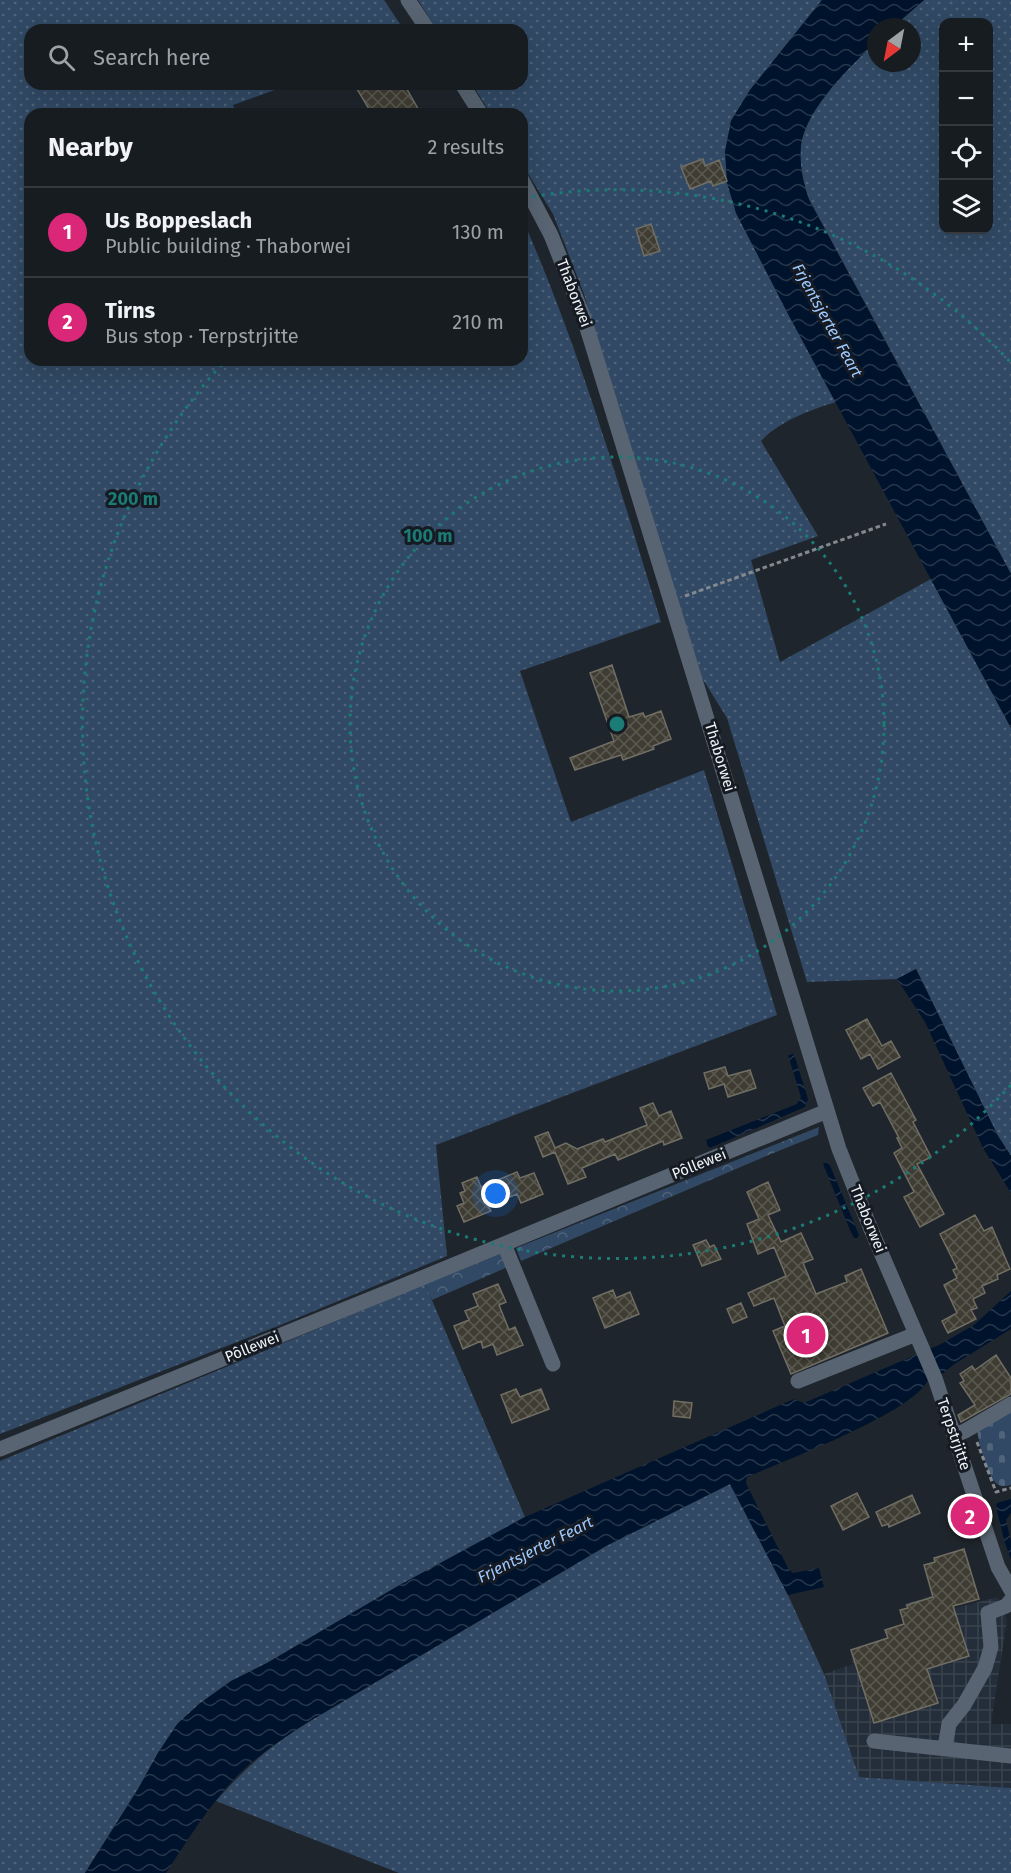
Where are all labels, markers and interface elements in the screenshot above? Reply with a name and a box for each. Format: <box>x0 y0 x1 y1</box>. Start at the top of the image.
north arrow <box>867 18 921 72</box>
map controls <box>939 18 993 234</box>
button: + <box>939 18 993 72</box>
search box <box>24 24 528 90</box>
icon: search <box>45 41 78 74</box>
text: Search here <box>93 44 211 71</box>
button: − <box>939 72 993 126</box>
button: locate <box>939 126 993 180</box>
text: Nearby <box>48 132 133 163</box>
text: 2 results <box>427 135 504 159</box>
button: layers <box>939 180 993 234</box>
text: Us Boppeslach <box>105 207 252 234</box>
text: 1 <box>63 220 72 244</box>
text: 130 m <box>452 220 504 244</box>
text: Public building · Thaborwei <box>105 234 351 258</box>
street label: Thaborwei <box>553 256 595 330</box>
water label: Frjentsjerter Feart <box>788 260 867 381</box>
text: Tirns <box>105 297 155 324</box>
text: 2 <box>62 310 73 334</box>
text: 210 m <box>452 310 504 334</box>
text: Bus stop · Terpstrjitte <box>105 324 299 348</box>
text: 200 m <box>108 488 158 510</box>
text: 100 m <box>404 525 452 547</box>
centre of rings <box>607 714 627 734</box>
street label: Thaborwei <box>701 720 739 794</box>
street label: Pôllewei <box>669 1145 729 1183</box>
your location <box>481 1179 510 1208</box>
street label: Thaborwei <box>846 1183 890 1255</box>
pin: 1 <box>786 1312 826 1358</box>
street label: Pôllewei <box>222 1328 282 1366</box>
street label: Terpstrjitte <box>933 1396 975 1472</box>
pin: 2 <box>950 1494 990 1538</box>
water label: Frjentsjerter Feart <box>474 1512 596 1587</box>

